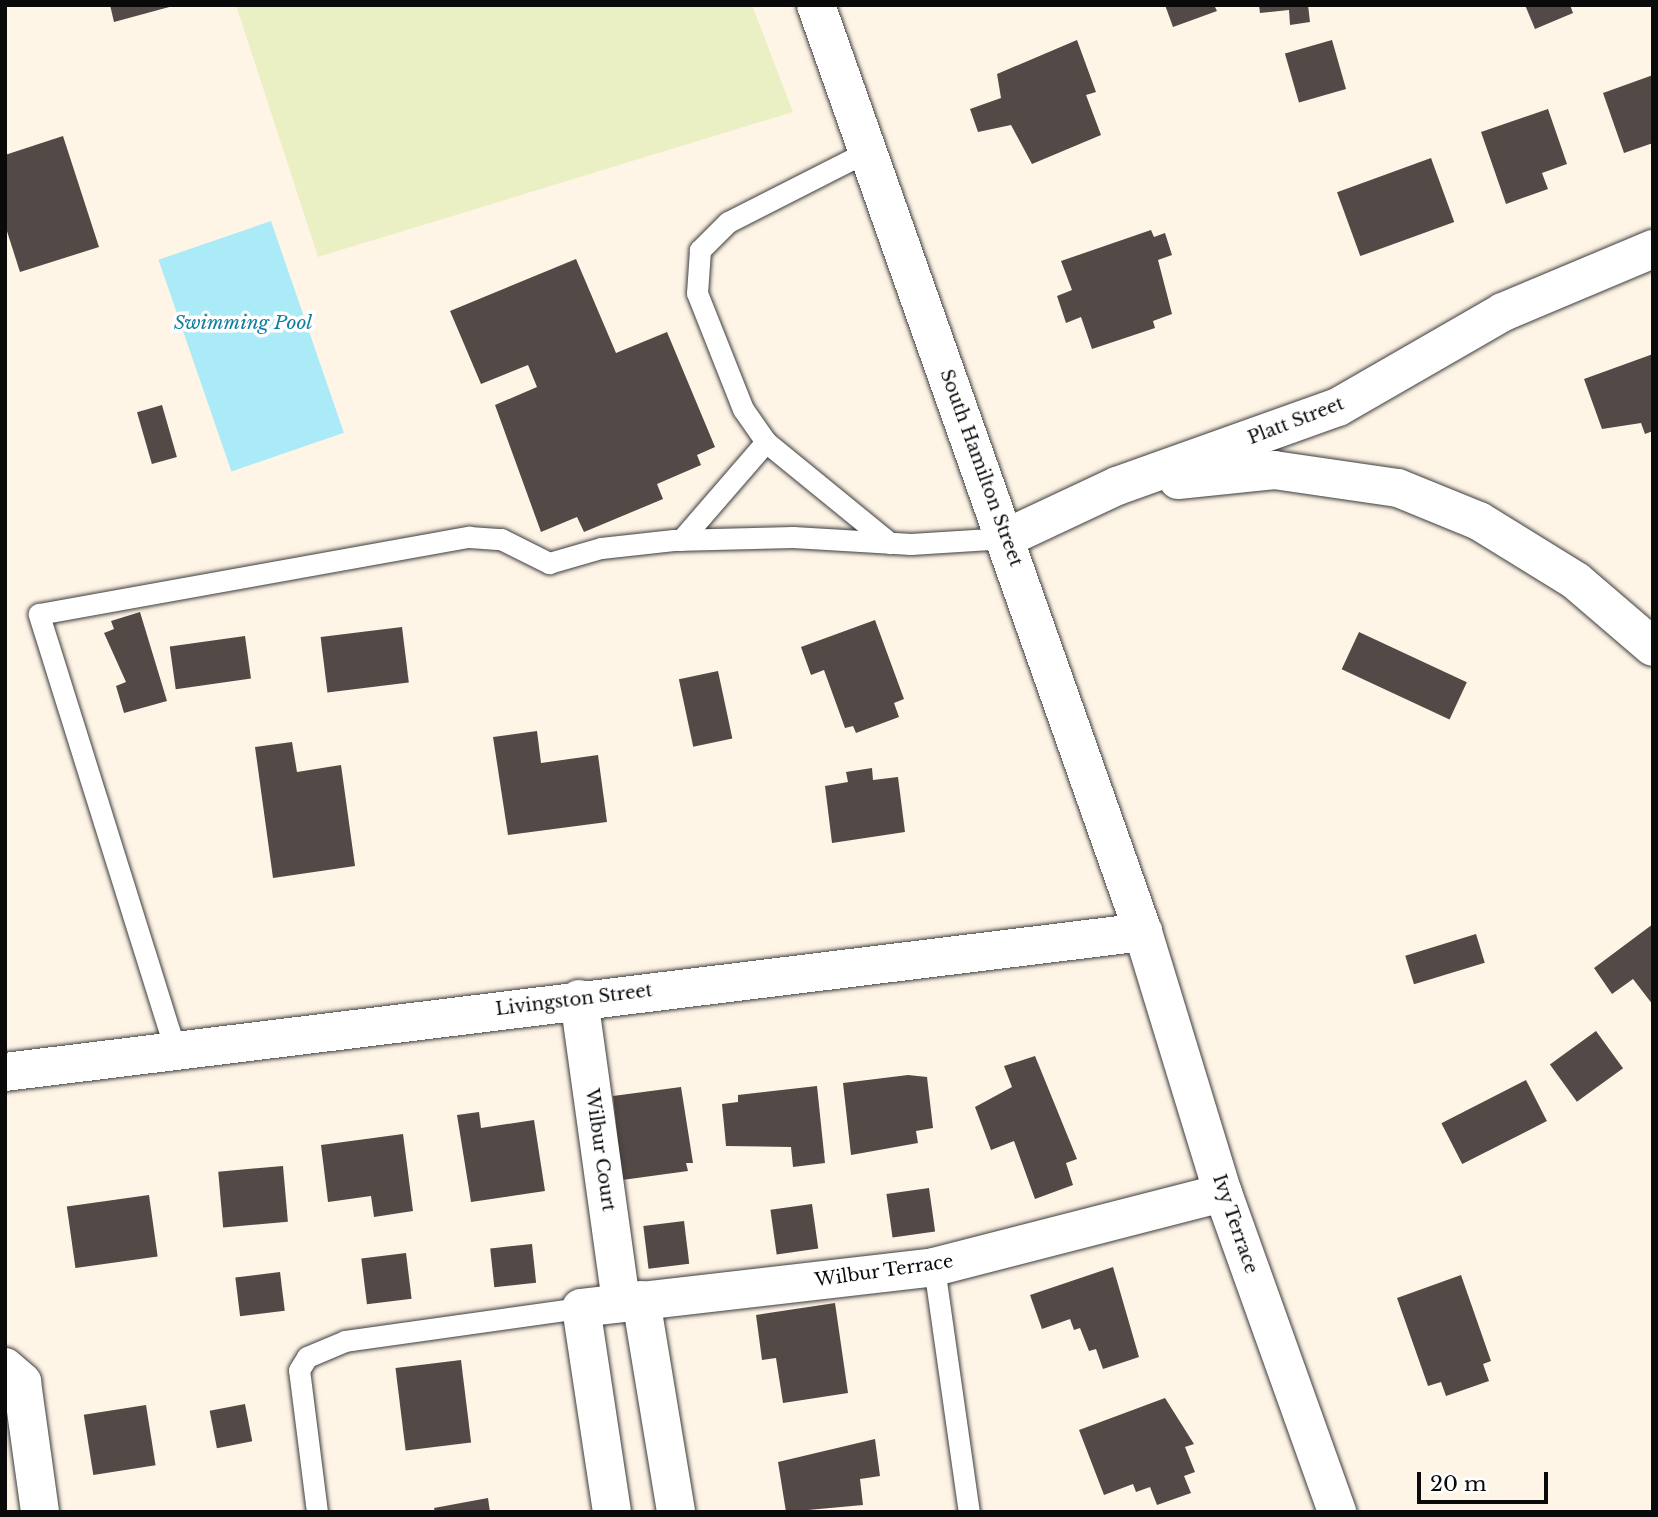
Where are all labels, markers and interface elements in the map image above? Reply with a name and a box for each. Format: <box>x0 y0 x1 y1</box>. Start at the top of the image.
water label: Swimming Pool <box>174 312 312 334</box>
street label: South Hamilton Street <box>935 367 1027 569</box>
street label: Platt Street <box>1245 393 1347 449</box>
street label: Livingston Street <box>494 980 654 1020</box>
street label: Wilbur Court <box>581 1087 619 1213</box>
street label: Ivy Terrace <box>1208 1171 1262 1277</box>
street label: Wilbur Terrace <box>813 1251 955 1291</box>
scale bar <box>1420 1458 1551 1502</box>
text: 20 m <box>1430 1471 1487 1497</box>

